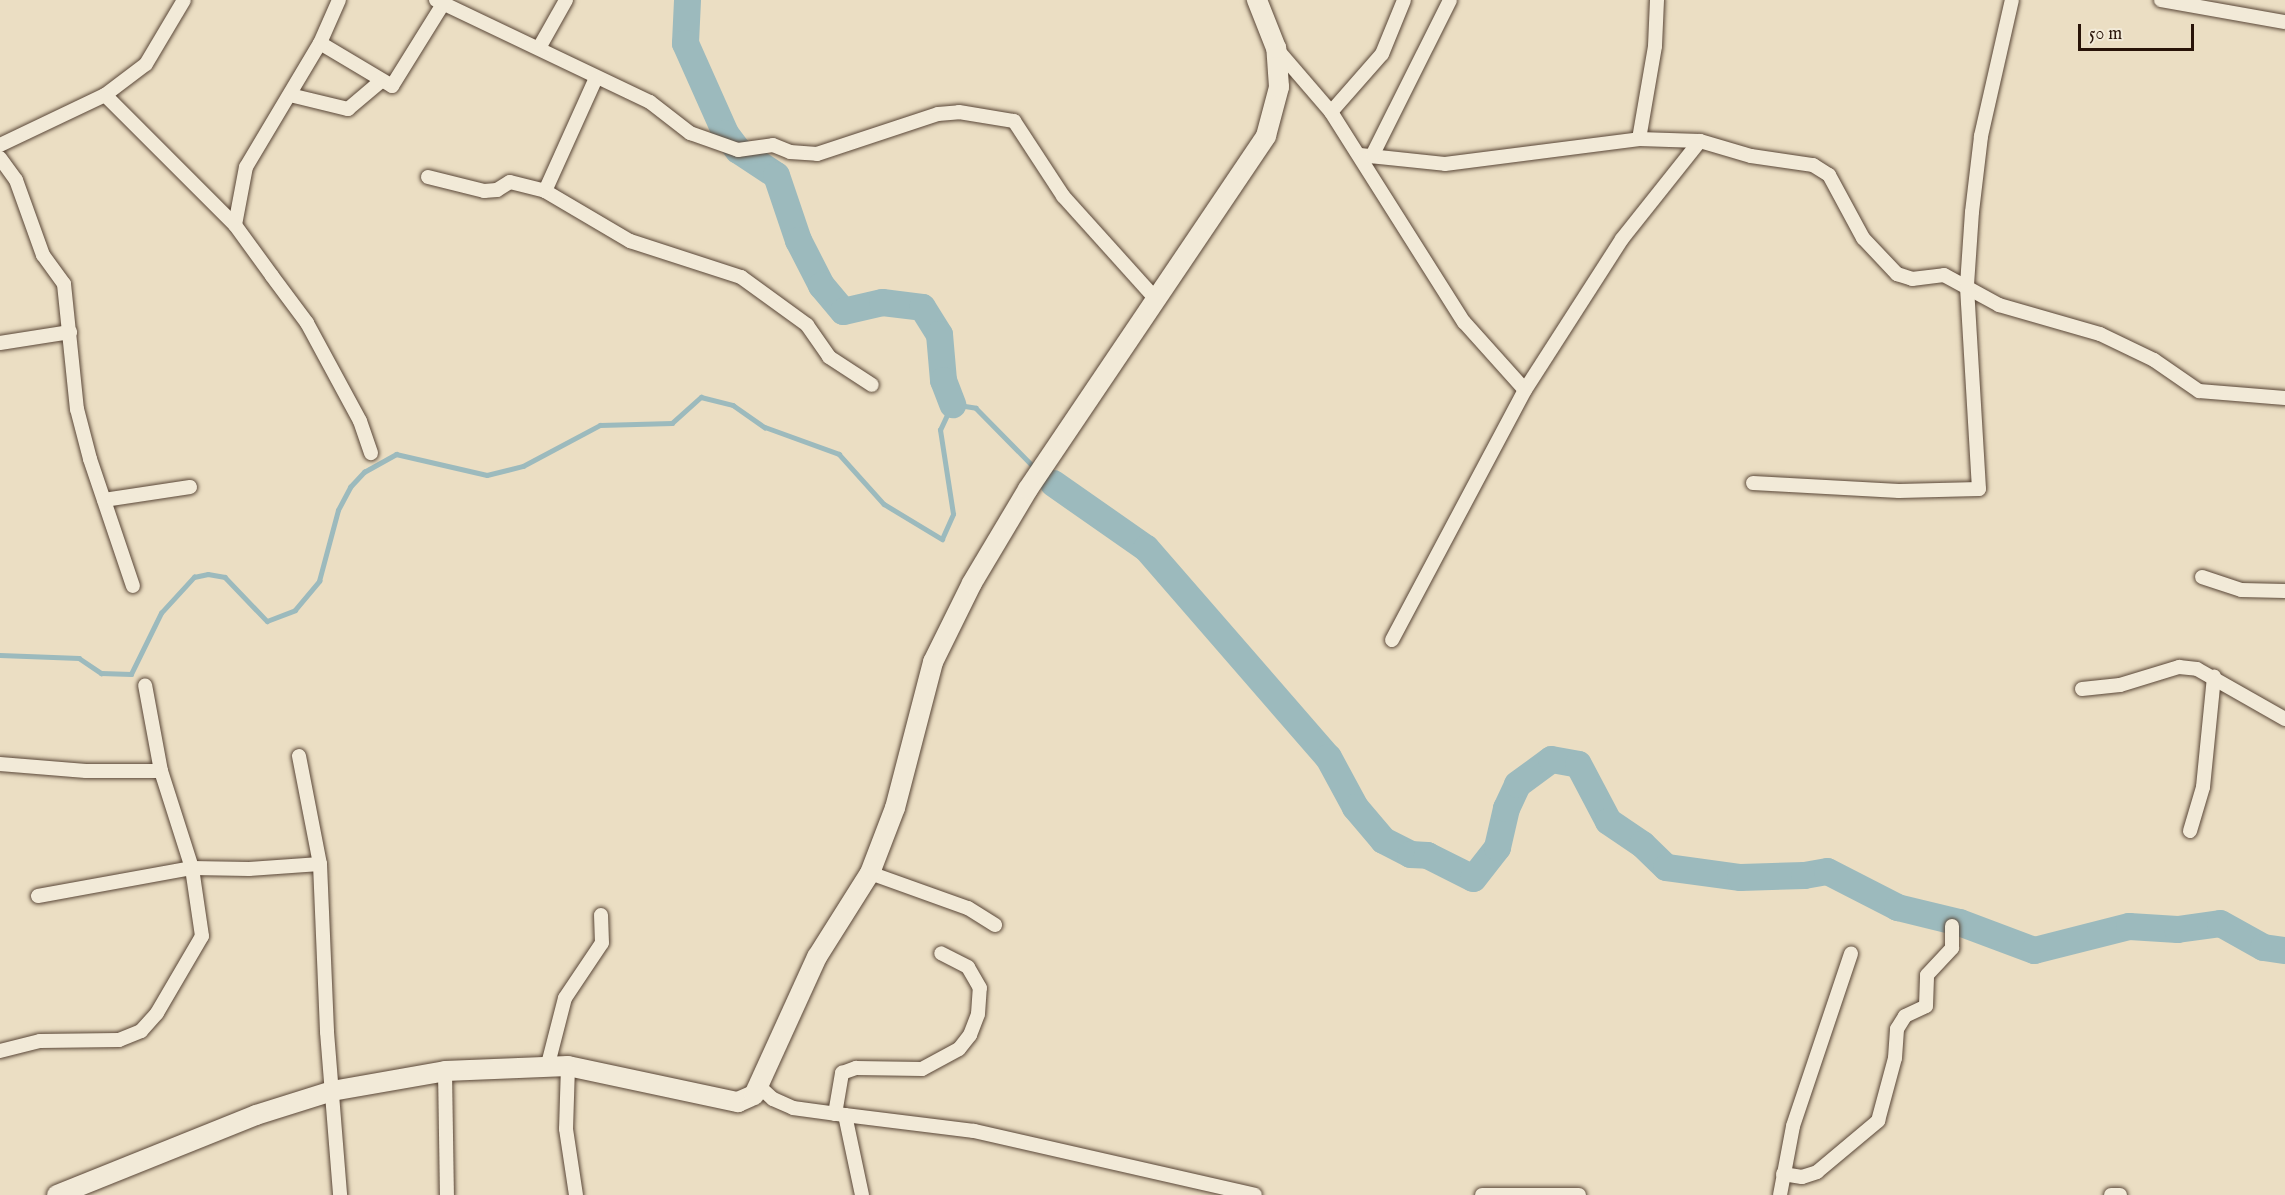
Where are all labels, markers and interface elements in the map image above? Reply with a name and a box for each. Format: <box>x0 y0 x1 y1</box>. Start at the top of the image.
scale bar <box>2081 12 2196 50</box>
text: 50 m <box>2089 23 2122 46</box>

